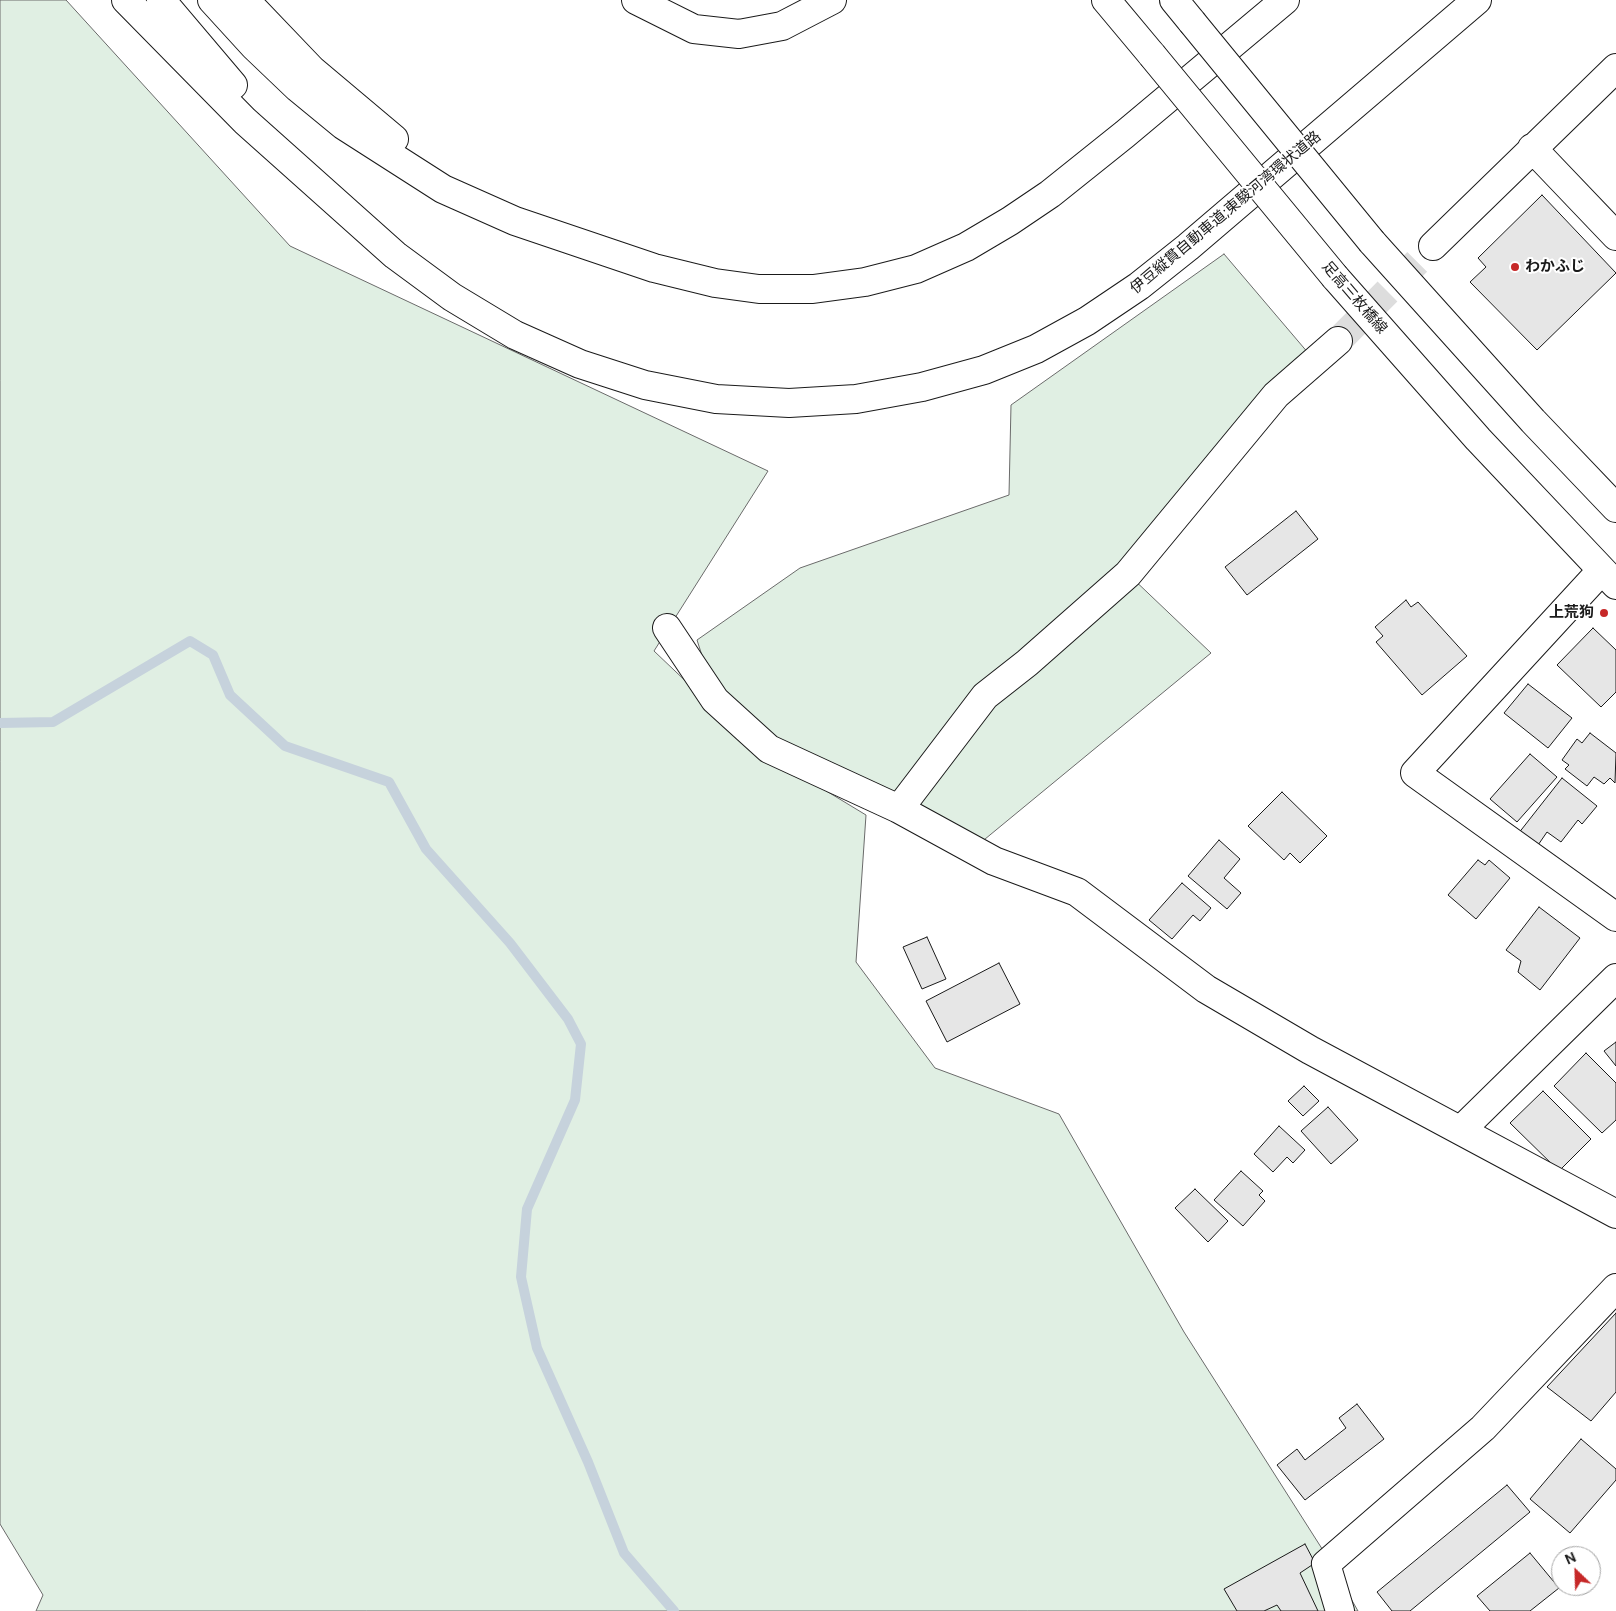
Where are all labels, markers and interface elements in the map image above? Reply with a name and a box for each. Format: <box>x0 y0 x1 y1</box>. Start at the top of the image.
street label: 伊豆縦貫自動車道;東駿河湾環状道路 <box>1127 128 1325 298</box>
street label: 足高三枚橋線 <box>1318 258 1390 338</box>
place label: わかふじ <box>1525 258 1585 276</box>
marker: わかふじ <box>1509 261 1521 273</box>
place label: 上荒狗 <box>1549 604 1594 622</box>
marker: 上荒狗 <box>1598 607 1610 619</box>
north arrow <box>1551 1546 1601 1596</box>
text: N <box>1562 1548 1579 1569</box>

